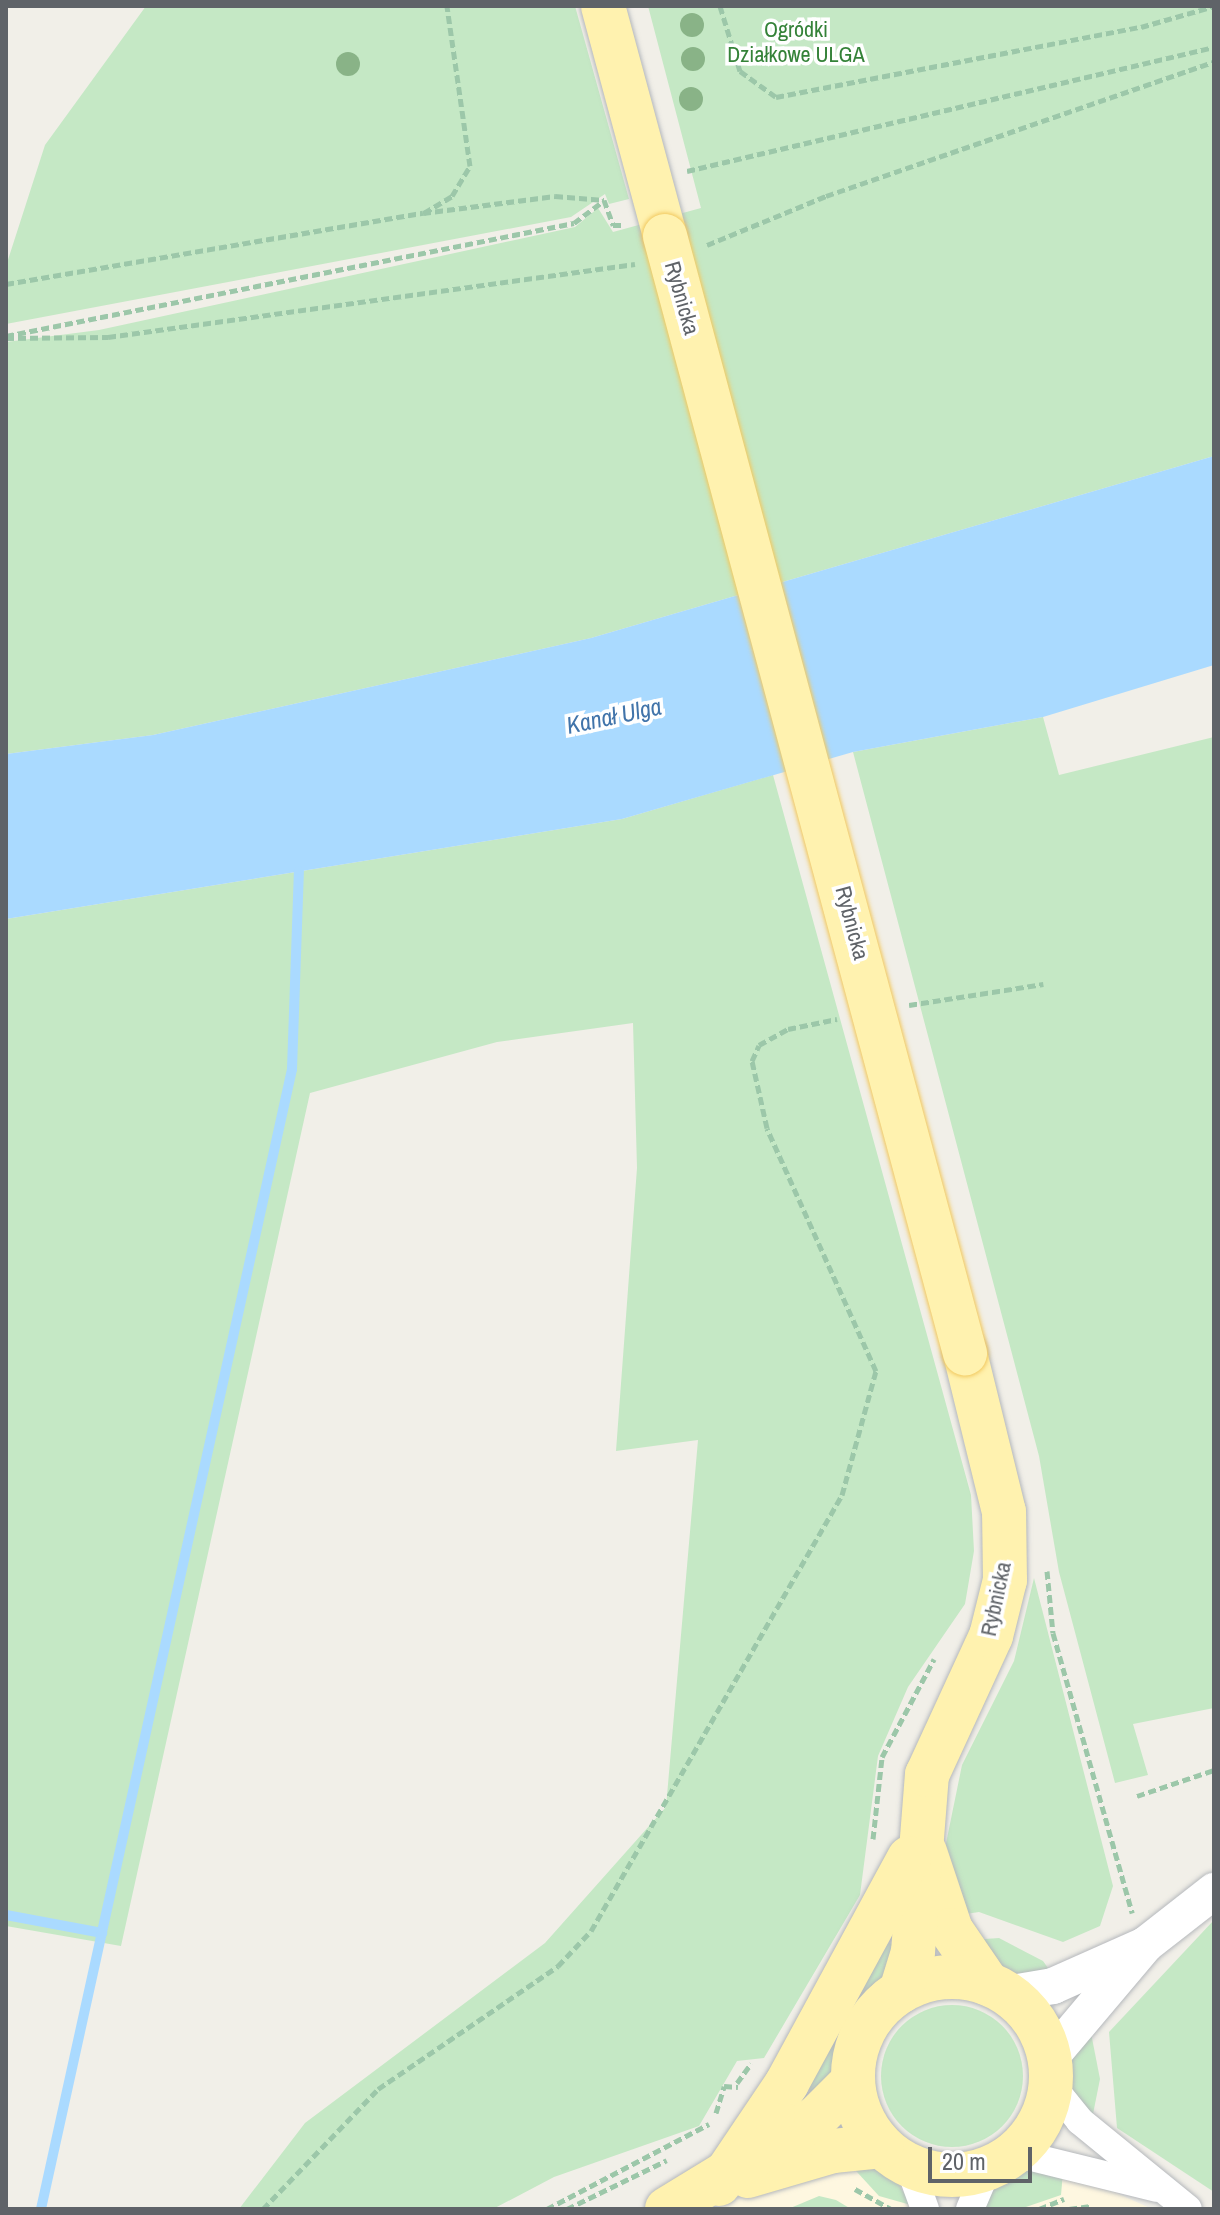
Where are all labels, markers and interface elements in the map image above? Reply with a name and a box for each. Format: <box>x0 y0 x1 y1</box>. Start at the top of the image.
park label: Ogródki Działkowe ULGA <box>727 16 865 68</box>
street label: Rybnicka <box>659 258 705 338</box>
water label: Kanał Ulga <box>564 692 664 740</box>
street label: Rybnicka <box>830 883 874 963</box>
street label: Rybnicka <box>975 1559 1017 1639</box>
scale bar <box>932 2131 1036 2181</box>
text: 20 m <box>942 2145 986 2177</box>

